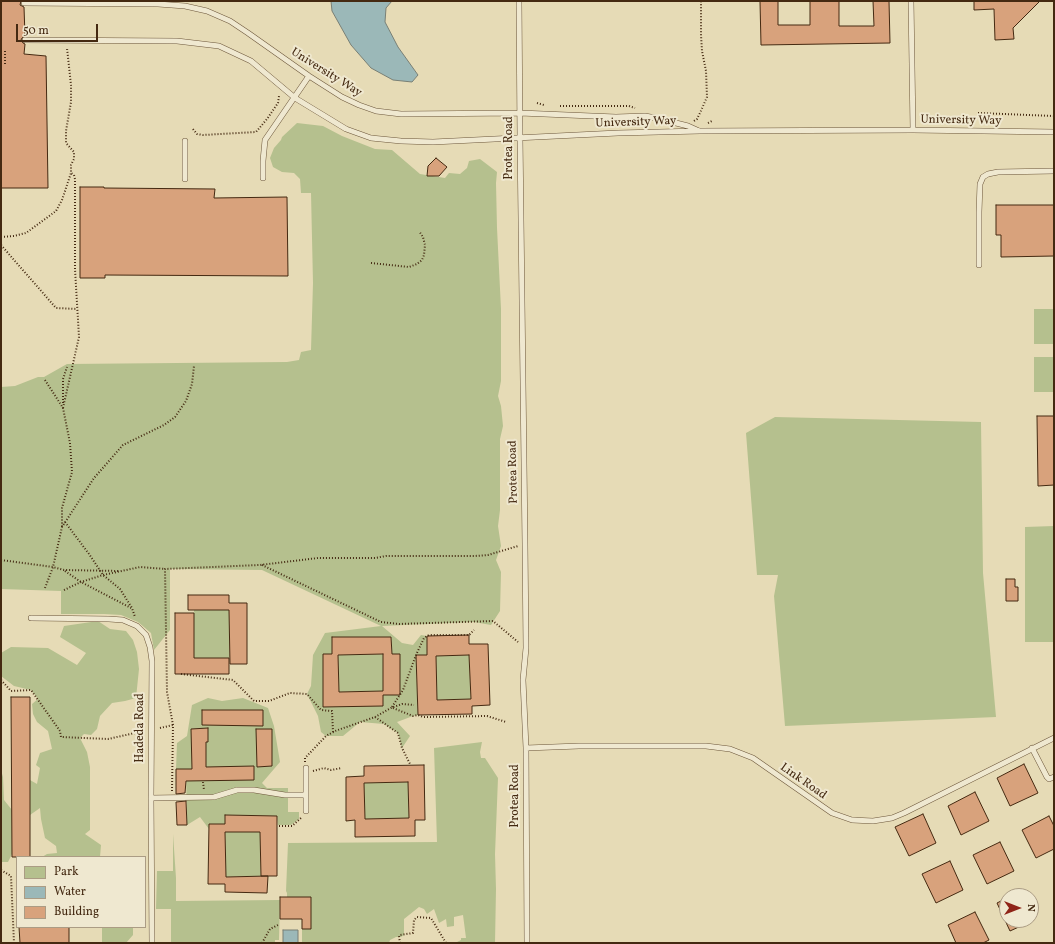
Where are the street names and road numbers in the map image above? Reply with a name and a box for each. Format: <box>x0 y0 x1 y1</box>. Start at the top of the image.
street label: University Way <box>288 45 364 101</box>
street label: University Way <box>920 113 1002 129</box>
street label: University Way <box>595 114 677 132</box>
street label: Protea Road <box>503 116 517 180</box>
street label: Protea Road <box>506 440 522 504</box>
street label: Hadeda Road <box>134 693 148 763</box>
street label: Link Road <box>777 761 829 803</box>
street label: Protea Road <box>509 764 523 828</box>

